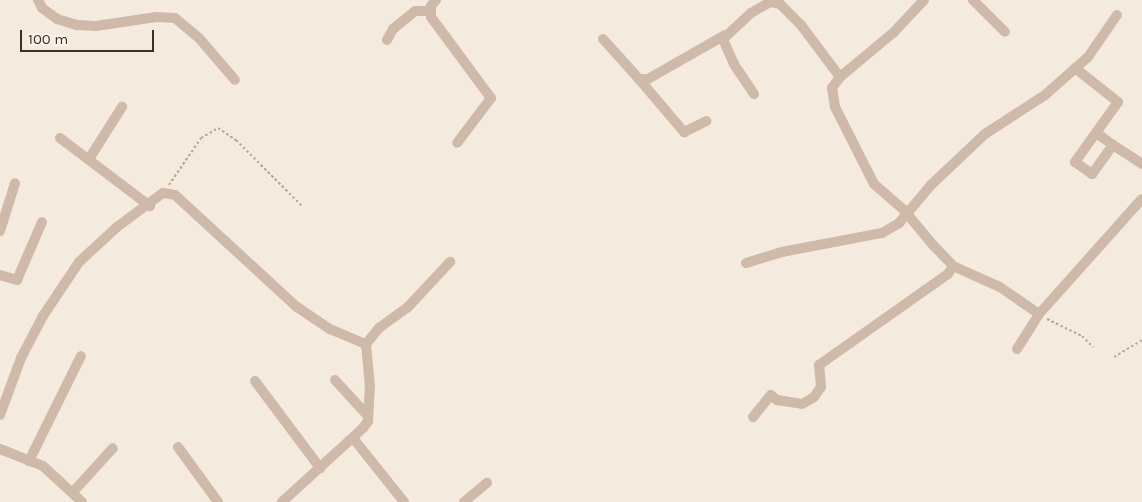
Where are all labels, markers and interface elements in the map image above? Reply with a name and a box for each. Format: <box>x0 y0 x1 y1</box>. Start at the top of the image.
scale bar <box>22 20 156 52</box>
text: 100 m <box>28 30 68 48</box>

